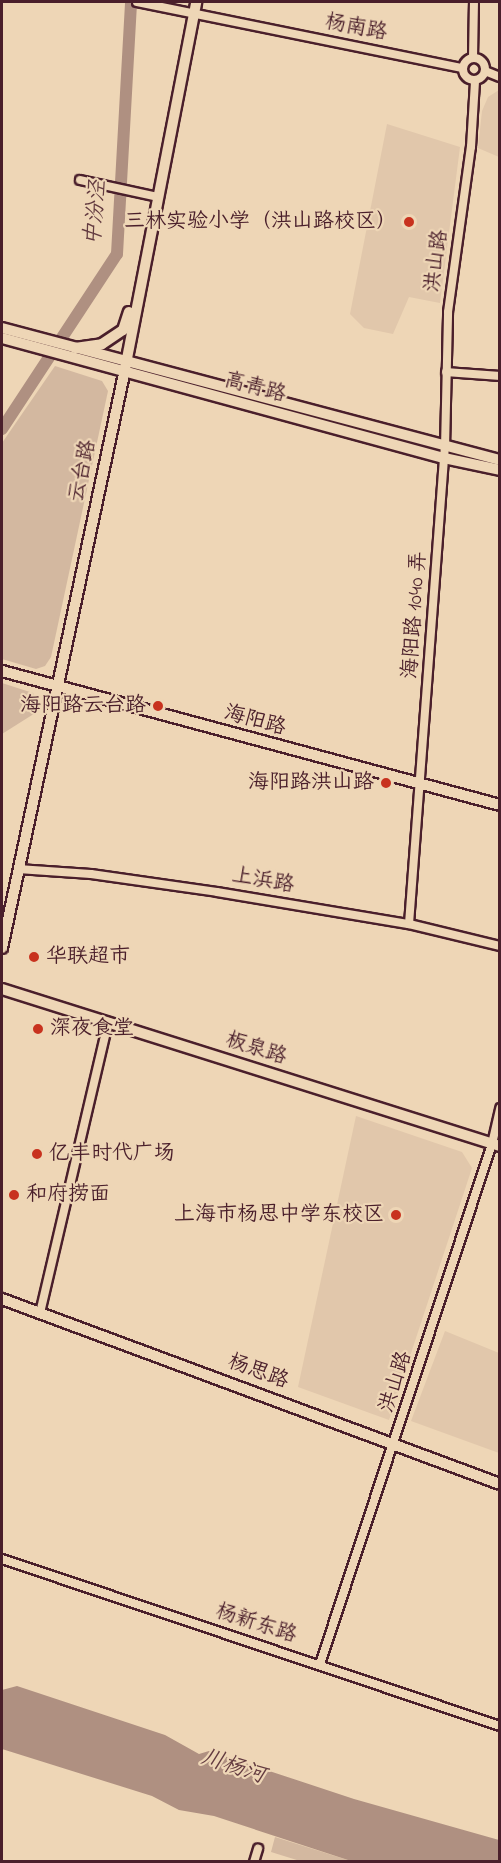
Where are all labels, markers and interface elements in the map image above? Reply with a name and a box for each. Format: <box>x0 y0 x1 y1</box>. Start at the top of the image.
street label: 杨南路 <box>323 10 389 46</box>
water label: 中汾泾 <box>81 179 113 247</box>
place label: 三林实验小学（洪山路校区） <box>124 209 397 235</box>
marker: 三林实验小学（洪山路校区） <box>402 215 416 229</box>
street label: 洪山路 <box>420 228 454 294</box>
street label: 高青路 <box>221 368 289 408</box>
street label: 云台路 <box>64 438 102 504</box>
street label: 海阳路 1040 弄 <box>398 550 432 680</box>
place label: 海阳路云台路 <box>20 693 146 719</box>
marker: 海阳路云台路 <box>151 699 165 713</box>
street label: 海阳路 <box>221 701 289 741</box>
place label: 海阳路洪山路 <box>248 770 374 796</box>
marker: 海阳路洪山路 <box>379 776 393 790</box>
street label: 上浜路 <box>230 863 296 899</box>
place label: 华联超市 <box>46 944 130 970</box>
marker: 华联超市 <box>27 950 41 964</box>
place label: 深夜食堂 <box>50 1016 134 1042</box>
marker: 深夜食堂 <box>31 1022 45 1036</box>
street label: 板泉路 <box>222 1027 290 1071</box>
place label: 亿丰时代广场 <box>49 1141 175 1167</box>
marker: 亿丰时代广场 <box>30 1147 44 1161</box>
place label: 和府捞面 <box>26 1182 110 1208</box>
marker: 和府捞面 <box>7 1188 21 1202</box>
place label: 上海市杨思中学东校区 <box>174 1202 384 1228</box>
marker: 上海市杨思中学东校区 <box>389 1208 403 1222</box>
street label: 洪山路 <box>374 1348 418 1416</box>
street label: 杨思路 <box>224 1349 292 1395</box>
street label: 杨新东路 <box>212 1599 300 1649</box>
water label: 川杨河 <box>198 1745 268 1791</box>

